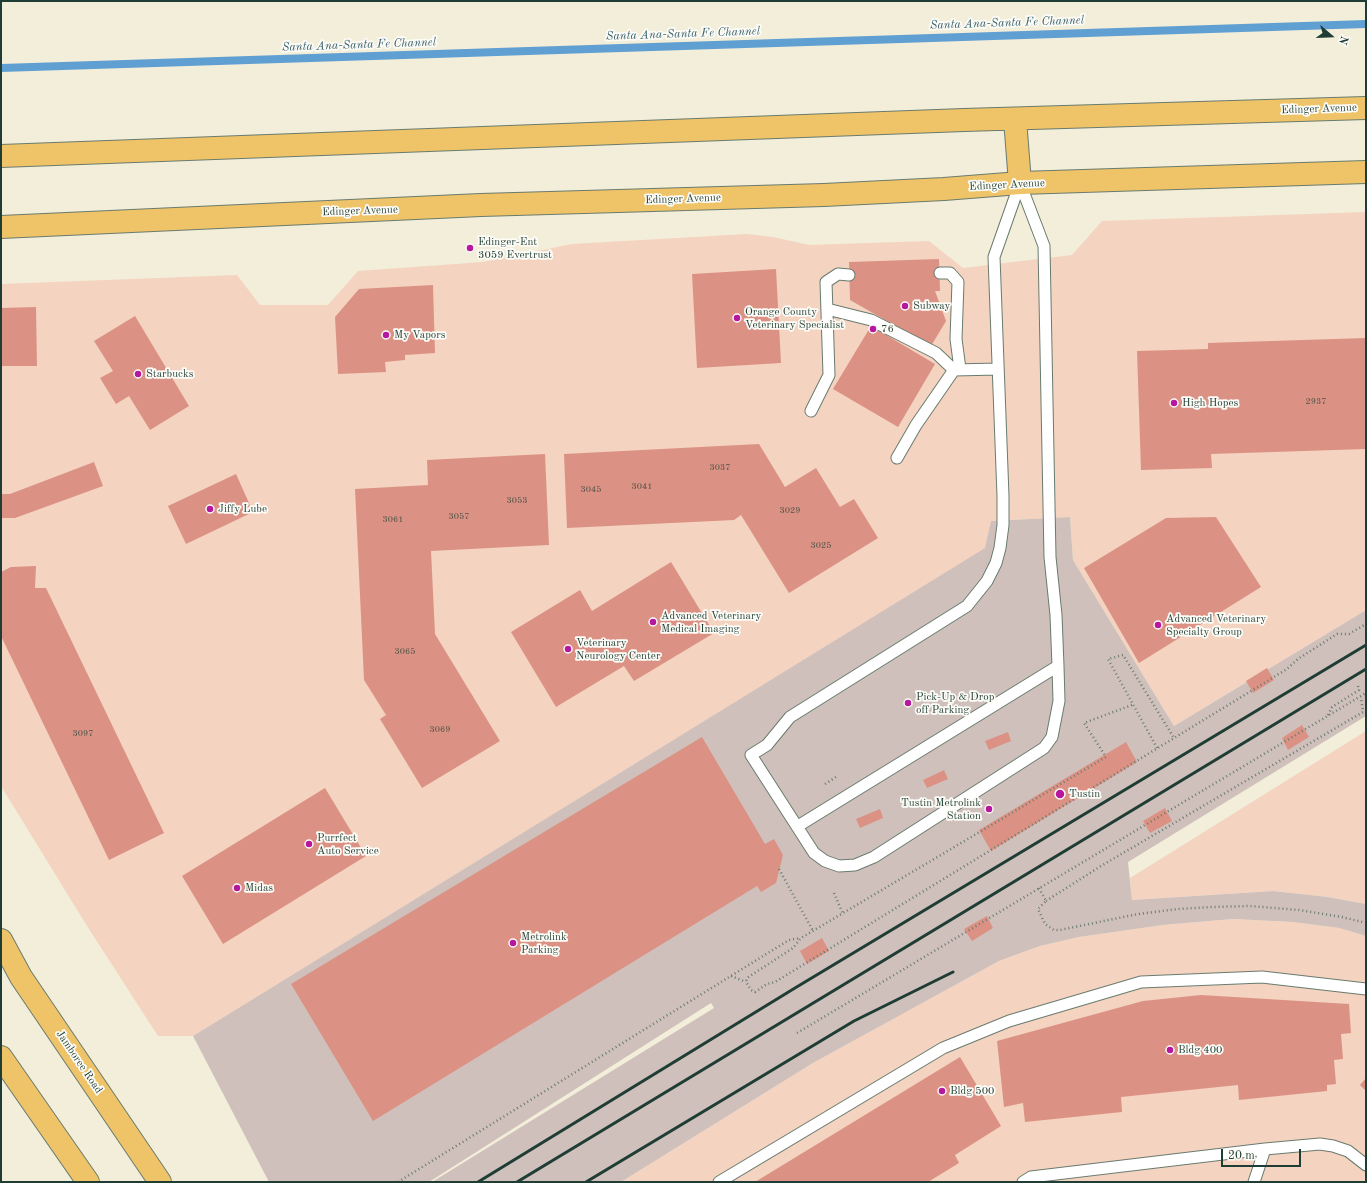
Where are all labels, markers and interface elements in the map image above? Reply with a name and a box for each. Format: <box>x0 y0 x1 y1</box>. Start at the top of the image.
water label: Santa Ana-Santa Fe Channel <box>930 13 1084 33</box>
north arrow <box>1311 16 1351 56</box>
water label: Santa Ana-Santa Fe Channel <box>606 24 760 44</box>
text: N <box>1336 34 1349 46</box>
water label: Santa Ana-Santa Fe Channel <box>282 35 436 55</box>
street label: Edinger Avenue <box>1281 101 1357 117</box>
street label: Edinger Avenue <box>969 176 1045 194</box>
street label: Edinger Avenue <box>645 191 721 207</box>
street label: Edinger Avenue <box>322 203 398 219</box>
place label: Edinger-Ent 3059 Evertrust <box>478 235 552 261</box>
marker: Edinger-Ent 3059 Evertrust <box>465 243 475 253</box>
place label: Subway <box>913 299 950 313</box>
marker: Subway <box>900 301 910 311</box>
place label: Orange County Veterinary Specialist <box>745 305 844 331</box>
marker: Orange County Veterinary Specialist <box>732 313 742 323</box>
place label: 76 <box>881 322 894 336</box>
marker: 76 <box>868 324 878 334</box>
place label: My Vapors <box>394 328 446 342</box>
marker: My Vapors <box>381 330 391 340</box>
place label: Starbucks <box>146 367 193 381</box>
marker: Starbucks <box>133 369 143 379</box>
place label: High Hopes <box>1182 396 1238 410</box>
house number: 2937 <box>1306 397 1326 407</box>
marker: High Hopes <box>1169 398 1179 408</box>
house number: 3037 <box>710 463 730 473</box>
house number: 3041 <box>632 482 652 492</box>
house number: 3045 <box>581 485 601 495</box>
house number: 3053 <box>507 496 527 506</box>
place label: Jiffy Lube <box>218 502 267 516</box>
marker: Jiffy Lube <box>205 504 215 514</box>
house number: 3029 <box>780 506 800 516</box>
house number: 3057 <box>449 512 469 522</box>
house number: 3061 <box>383 515 403 525</box>
house number: 3025 <box>811 541 831 551</box>
place label: Advanced Veterinary Medical Imaging <box>661 609 761 635</box>
place label: Advanced Veterinary Specialty Group <box>1166 612 1266 638</box>
marker: Advanced Veterinary Medical Imaging <box>648 617 658 627</box>
marker: Advanced Veterinary Specialty Group <box>1153 620 1163 630</box>
place label: Veterinary Neurology Center <box>576 636 660 662</box>
marker: Veterinary Neurology Center <box>563 644 573 654</box>
house number: 3065 <box>395 647 415 657</box>
place label: Pick-Up & Drop off Parking <box>916 690 994 716</box>
marker: Pick-Up & Drop off Parking <box>903 698 913 708</box>
house number: 3069 <box>430 725 450 735</box>
house number: 3097 <box>73 729 93 739</box>
place label: Tustin <box>1069 787 1100 801</box>
marker: Tustin <box>1054 788 1066 800</box>
place label: Tustin Metrolink Station <box>901 796 981 822</box>
marker: Tustin Metrolink Station <box>984 804 994 814</box>
place label: Purrfect Auto Service <box>317 831 379 857</box>
marker: Purrfect Auto Service <box>304 839 314 849</box>
place label: Midas <box>245 881 273 895</box>
marker: Midas <box>232 883 242 893</box>
place label: Metrolink Parking <box>521 930 567 956</box>
marker: Metrolink Parking <box>508 938 518 948</box>
street label: Jamboree Road <box>53 1028 105 1096</box>
place label: Bldg 400 <box>1178 1043 1222 1057</box>
marker: Bldg 400 <box>1165 1045 1175 1055</box>
place label: Bldg 500 <box>950 1084 994 1098</box>
marker: Bldg 500 <box>937 1086 947 1096</box>
scale bar <box>1223 1141 1303 1167</box>
text: 20 m <box>1228 1150 1255 1162</box>

